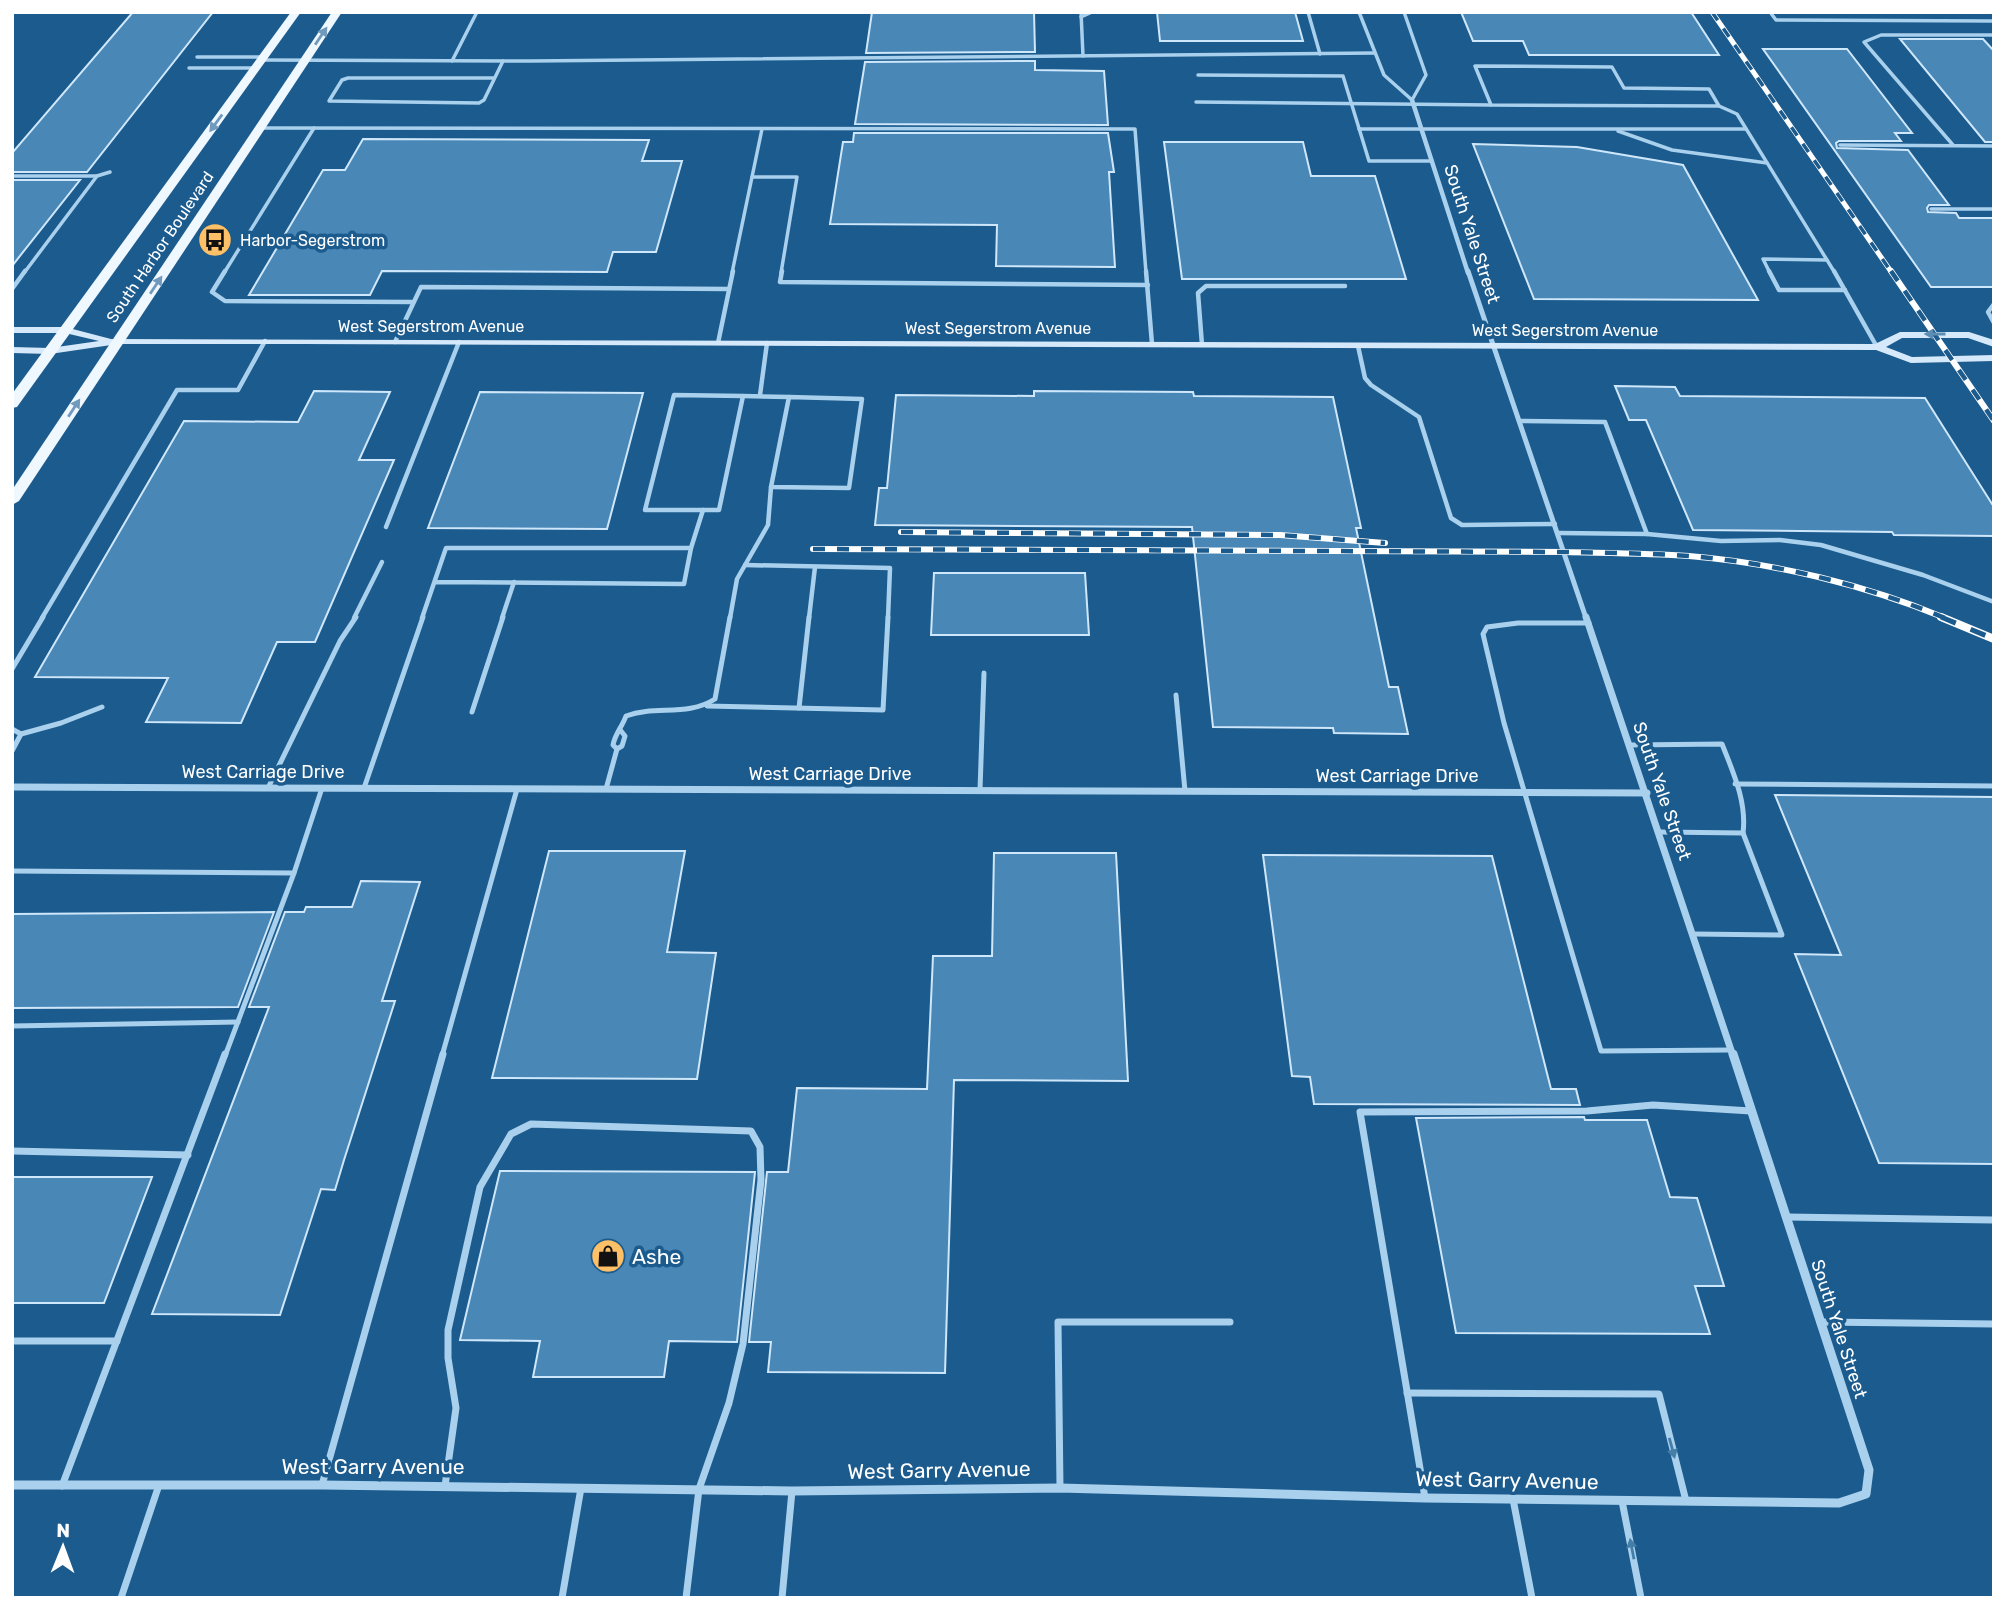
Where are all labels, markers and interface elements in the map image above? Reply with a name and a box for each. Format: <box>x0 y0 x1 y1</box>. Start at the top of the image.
one-way arrow <box>314 27 327 46</box>
one-way arrow <box>209 114 223 132</box>
street label: South Yale Street <box>1439 162 1505 306</box>
street label: South Harbor Boulevard <box>102 168 218 326</box>
bus stop icon: Harbor-Segerstrom <box>196 221 234 259</box>
place label: Harbor-Segerstrom <box>240 231 385 250</box>
one-way arrow <box>149 275 162 294</box>
street label: West Segerstrom Avenue <box>338 317 524 336</box>
street label: West Segerstrom Avenue <box>905 319 1091 338</box>
street label: West Segerstrom Avenue <box>1472 321 1658 340</box>
one-way arrow <box>1923 328 1945 340</box>
one-way arrow <box>67 399 81 417</box>
street label: South Yale Street <box>1628 719 1696 863</box>
street label: West Carriage Drive <box>181 761 345 783</box>
street label: West Carriage Drive <box>748 763 912 785</box>
street label: West Carriage Drive <box>1315 765 1479 787</box>
shop icon: Ashe <box>589 1237 627 1275</box>
place label: Ashe <box>632 1244 681 1269</box>
street label: South Yale Street <box>1806 1257 1872 1401</box>
one-way arrow <box>1667 1437 1678 1459</box>
street label: West Garry Avenue <box>281 1454 465 1479</box>
street label: West Garry Avenue <box>847 1456 1031 1484</box>
street label: West Garry Avenue <box>1415 1466 1599 1494</box>
north arrow <box>28 1512 98 1582</box>
text: N <box>56 1519 70 1542</box>
one-way arrow <box>1626 1538 1637 1560</box>

